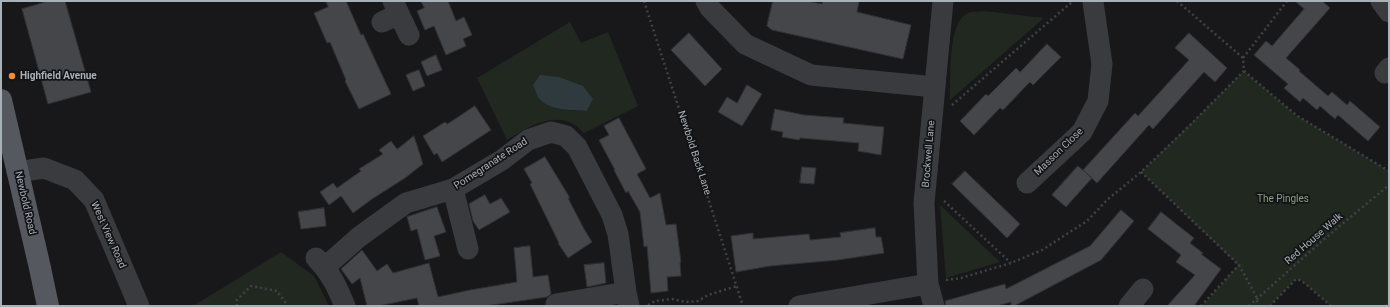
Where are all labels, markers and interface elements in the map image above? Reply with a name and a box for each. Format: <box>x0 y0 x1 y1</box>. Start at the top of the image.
place label: Highfield Avenue <box>20 70 97 82</box>
marker: Highfield Avenue <box>7 71 17 81</box>
street label: Newbold Back Lane <box>675 109 713 197</box>
street label: Brockwell Lane <box>920 120 938 188</box>
street label: Masson Close <box>1032 126 1086 178</box>
street label: Pomegranate Road <box>452 136 530 192</box>
street label: Newbold Road <box>12 170 38 236</box>
park label: The Pingles <box>1257 193 1309 205</box>
street label: West View Road <box>88 200 128 270</box>
street label: Red House Walk <box>1283 211 1345 267</box>

